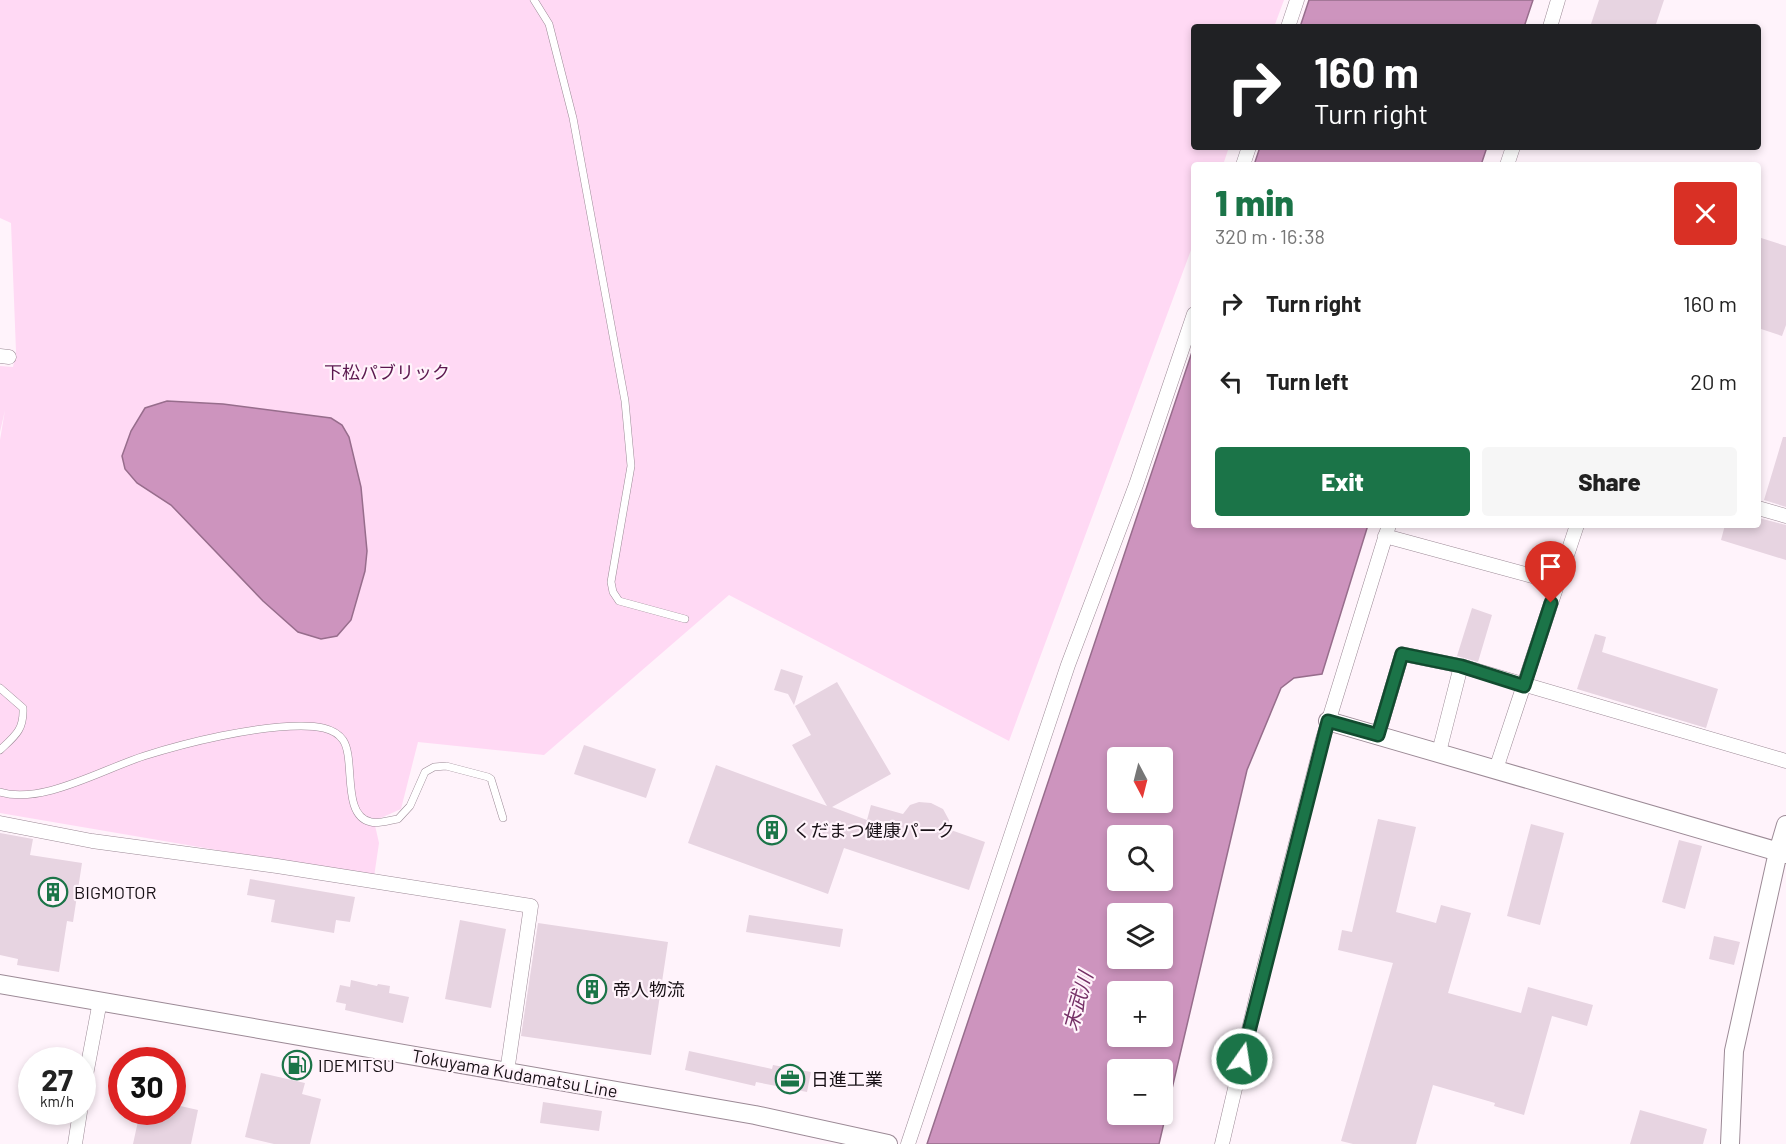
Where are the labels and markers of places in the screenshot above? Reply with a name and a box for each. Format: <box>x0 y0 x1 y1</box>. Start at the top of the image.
pin <box>1525 541 1576 603</box>
building icon: くだまつ健康パーク <box>756 814 788 846</box>
place label: くだまつ健康パーク <box>793 819 955 841</box>
building icon: BIGMOTOR <box>37 876 69 908</box>
place label: BIGMOTOR <box>74 881 156 903</box>
building icon: 帝人物流 <box>576 973 608 1005</box>
place label: 帝人物流 <box>613 978 685 1000</box>
fuel station icon: IDEMITSU <box>281 1049 313 1081</box>
place label: IDEMITSU <box>318 1054 395 1076</box>
office icon: 日進工業 <box>774 1063 806 1095</box>
place label: 日進工業 <box>811 1068 883 1090</box>

